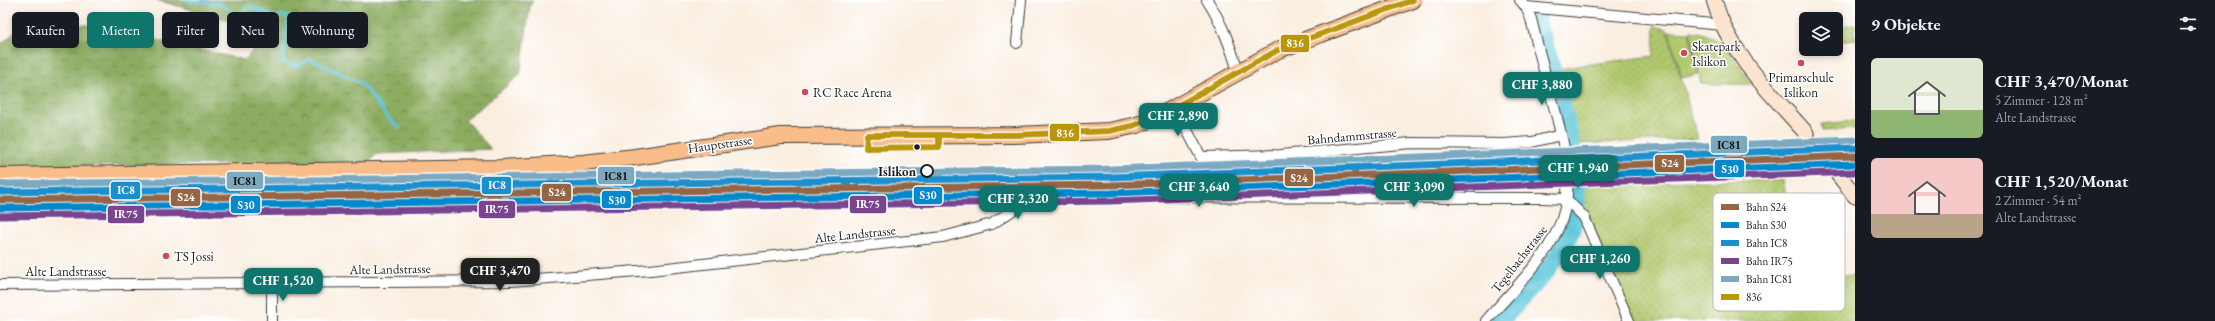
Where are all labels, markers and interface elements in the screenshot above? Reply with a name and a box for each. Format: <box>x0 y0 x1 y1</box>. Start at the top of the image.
chip: Kaufen <box>12 12 79 48</box>
chip: Mieten <box>87 12 154 48</box>
chip: Filter <box>162 12 219 48</box>
chip: Neu <box>227 12 279 48</box>
chip: Wohnung <box>287 12 368 48</box>
map controls <box>1799 12 1843 56</box>
button: layers <box>1799 12 1843 56</box>
text: 9 Objekte <box>1871 13 1941 35</box>
icon: filters <box>2177 13 2199 35</box>
line badge: 836 <box>1280 34 1310 53</box>
text: 836 <box>1286 36 1304 50</box>
place label: Skatepark Islikon <box>1692 38 1741 70</box>
marker: Skatepark Islikon <box>1679 48 1689 58</box>
marker: Primarschule Islikon <box>1796 58 1806 68</box>
place label: Primarschule Islikon <box>1768 69 1834 101</box>
text: CHF 3,470/Monat <box>1995 70 2128 92</box>
pin: CHF 3,880 <box>1496 72 1588 106</box>
icon: home <box>1903 74 1951 122</box>
text: CHF 3,880 <box>1512 76 1572 93</box>
place label: RC Race Arena <box>813 84 893 101</box>
marker: RC Race Arena <box>800 87 810 97</box>
text: 5 Zimmer · 128 m² <box>1995 92 2088 109</box>
pin: CHF 2,890 <box>1132 103 1224 137</box>
text: CHF 2,890 <box>1148 107 1208 124</box>
text: Alte Landstrasse <box>1995 109 2076 126</box>
line badge: 836 <box>1049 123 1080 142</box>
street label: Bahndammstrasse <box>1307 124 1397 148</box>
text: 836 <box>1056 126 1074 140</box>
street label: Hauptstrasse <box>687 131 753 157</box>
line badge: IC81 <box>1710 135 1748 154</box>
text: IC81 <box>1717 138 1741 152</box>
unlabelled marker <box>912 142 922 152</box>
line badge: S24 <box>1654 154 1685 173</box>
pin: CHF 1,940 <box>1532 155 1624 189</box>
text: S24 <box>1661 156 1679 170</box>
text: CHF 1,940 <box>1548 159 1608 176</box>
line badge: S30 <box>1714 159 1745 178</box>
text: S30 <box>1721 162 1739 176</box>
place label: Islikon <box>878 163 917 180</box>
marker: Islikon <box>920 164 934 178</box>
line badge: IC81 <box>597 166 635 185</box>
line badge: S24 <box>1284 168 1314 187</box>
text: IC81 <box>604 169 628 183</box>
text: CHF 1,520/Monat <box>1995 170 2128 192</box>
line badge: IC81 <box>226 171 264 190</box>
text: S24 <box>1290 171 1308 185</box>
text: IC81 <box>233 174 257 188</box>
pin: CHF 3,640 <box>1153 174 1245 208</box>
pin: CHF 3,090 <box>1368 174 1460 208</box>
icon: home <box>1903 174 1951 222</box>
line badge: IC8 <box>481 176 512 195</box>
text: IC8 <box>488 178 506 192</box>
text: CHF 3,640 <box>1169 178 1229 195</box>
text: CHF 3,090 <box>1384 178 1444 195</box>
line badge: IC8 <box>110 181 141 200</box>
text: IC8 <box>117 183 135 197</box>
line badge: S24 <box>541 183 572 202</box>
text: S24 <box>548 185 566 199</box>
line badge: S30 <box>913 186 943 205</box>
pin: CHF 2,320 <box>972 186 1064 220</box>
line badge: S24 <box>170 188 201 207</box>
text: S30 <box>919 188 937 202</box>
text: S24 <box>177 190 195 204</box>
line badge: S30 <box>601 190 632 209</box>
text: CHF 2,320 <box>988 190 1048 207</box>
text: 2 Zimmer · 54 m² <box>1995 192 2081 209</box>
text: S30 <box>608 193 626 207</box>
legend <box>1713 193 1845 311</box>
line badge: S30 <box>230 195 261 214</box>
line badge: IR75 <box>849 195 887 214</box>
text: IR75 <box>856 197 880 211</box>
text: S30 <box>237 198 255 212</box>
line badge: IR75 <box>478 200 516 219</box>
text: Bahn S24 <box>1746 200 1787 214</box>
text: IR75 <box>485 202 509 216</box>
line badge: IR75 <box>107 205 145 224</box>
text: IR75 <box>114 207 138 221</box>
text: Alte Landstrasse <box>1995 209 2076 226</box>
text: Bahn S30 <box>1746 218 1786 232</box>
street label: Alte Landstrasse <box>813 221 896 247</box>
street label: Tegelbachstrasse <box>1487 222 1551 296</box>
text: Bahn IC8 <box>1746 236 1787 250</box>
pin: CHF 1,260 <box>1554 246 1646 280</box>
place label: TS Jossi <box>174 248 214 265</box>
text: CHF 1,260 <box>1570 250 1630 267</box>
marker: TS Jossi <box>161 251 171 261</box>
text: Bahn IR75 <box>1746 254 1793 268</box>
pin: CHF 3,470 <box>454 258 546 292</box>
street label: Alte Landstrasse <box>348 260 431 278</box>
text: CHF 3,470 <box>470 262 530 279</box>
street label: Alte Landstrasse <box>24 263 107 280</box>
pin: CHF 1,520 <box>237 268 329 302</box>
text: CHF 1,520 <box>253 272 313 289</box>
text: Bahn IC81 <box>1746 272 1793 286</box>
text: 836 <box>1746 290 1763 304</box>

